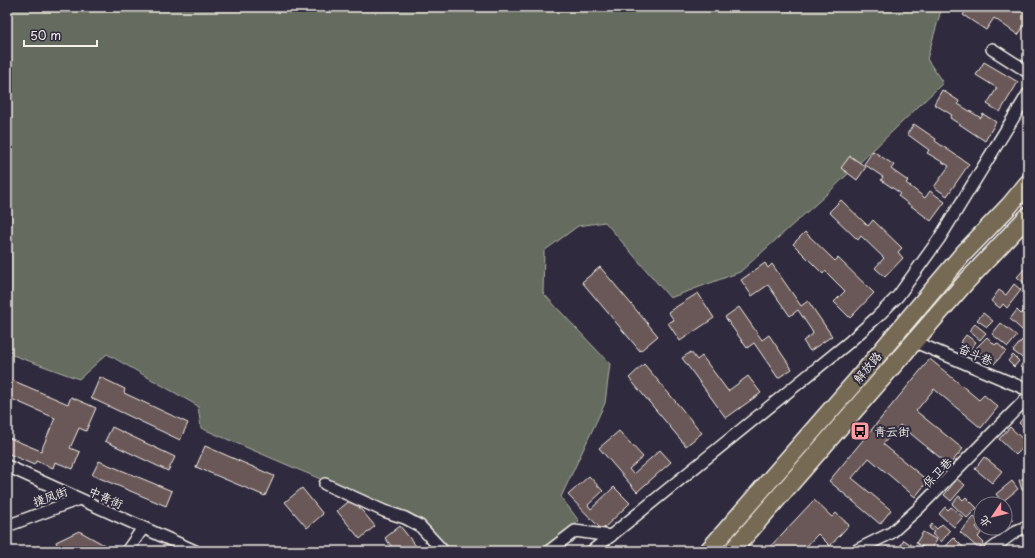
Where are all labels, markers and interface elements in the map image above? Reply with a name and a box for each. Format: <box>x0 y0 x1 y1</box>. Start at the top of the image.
scale bar <box>24 22 97 48</box>
text: 50 m <box>30 26 61 44</box>
street label: 奋斗巷 <box>956 339 996 369</box>
street label: 解放路 <box>849 347 885 387</box>
bus stop icon: 青云街 <box>849 420 871 442</box>
place label: 青云街 <box>874 422 910 440</box>
street label: 保卫巷 <box>918 453 956 491</box>
street label: 捷凤街 <box>30 481 70 511</box>
street label: 中青街 <box>86 481 126 513</box>
north arrow <box>973 496 1013 536</box>
text: 北 <box>974 513 995 531</box>

